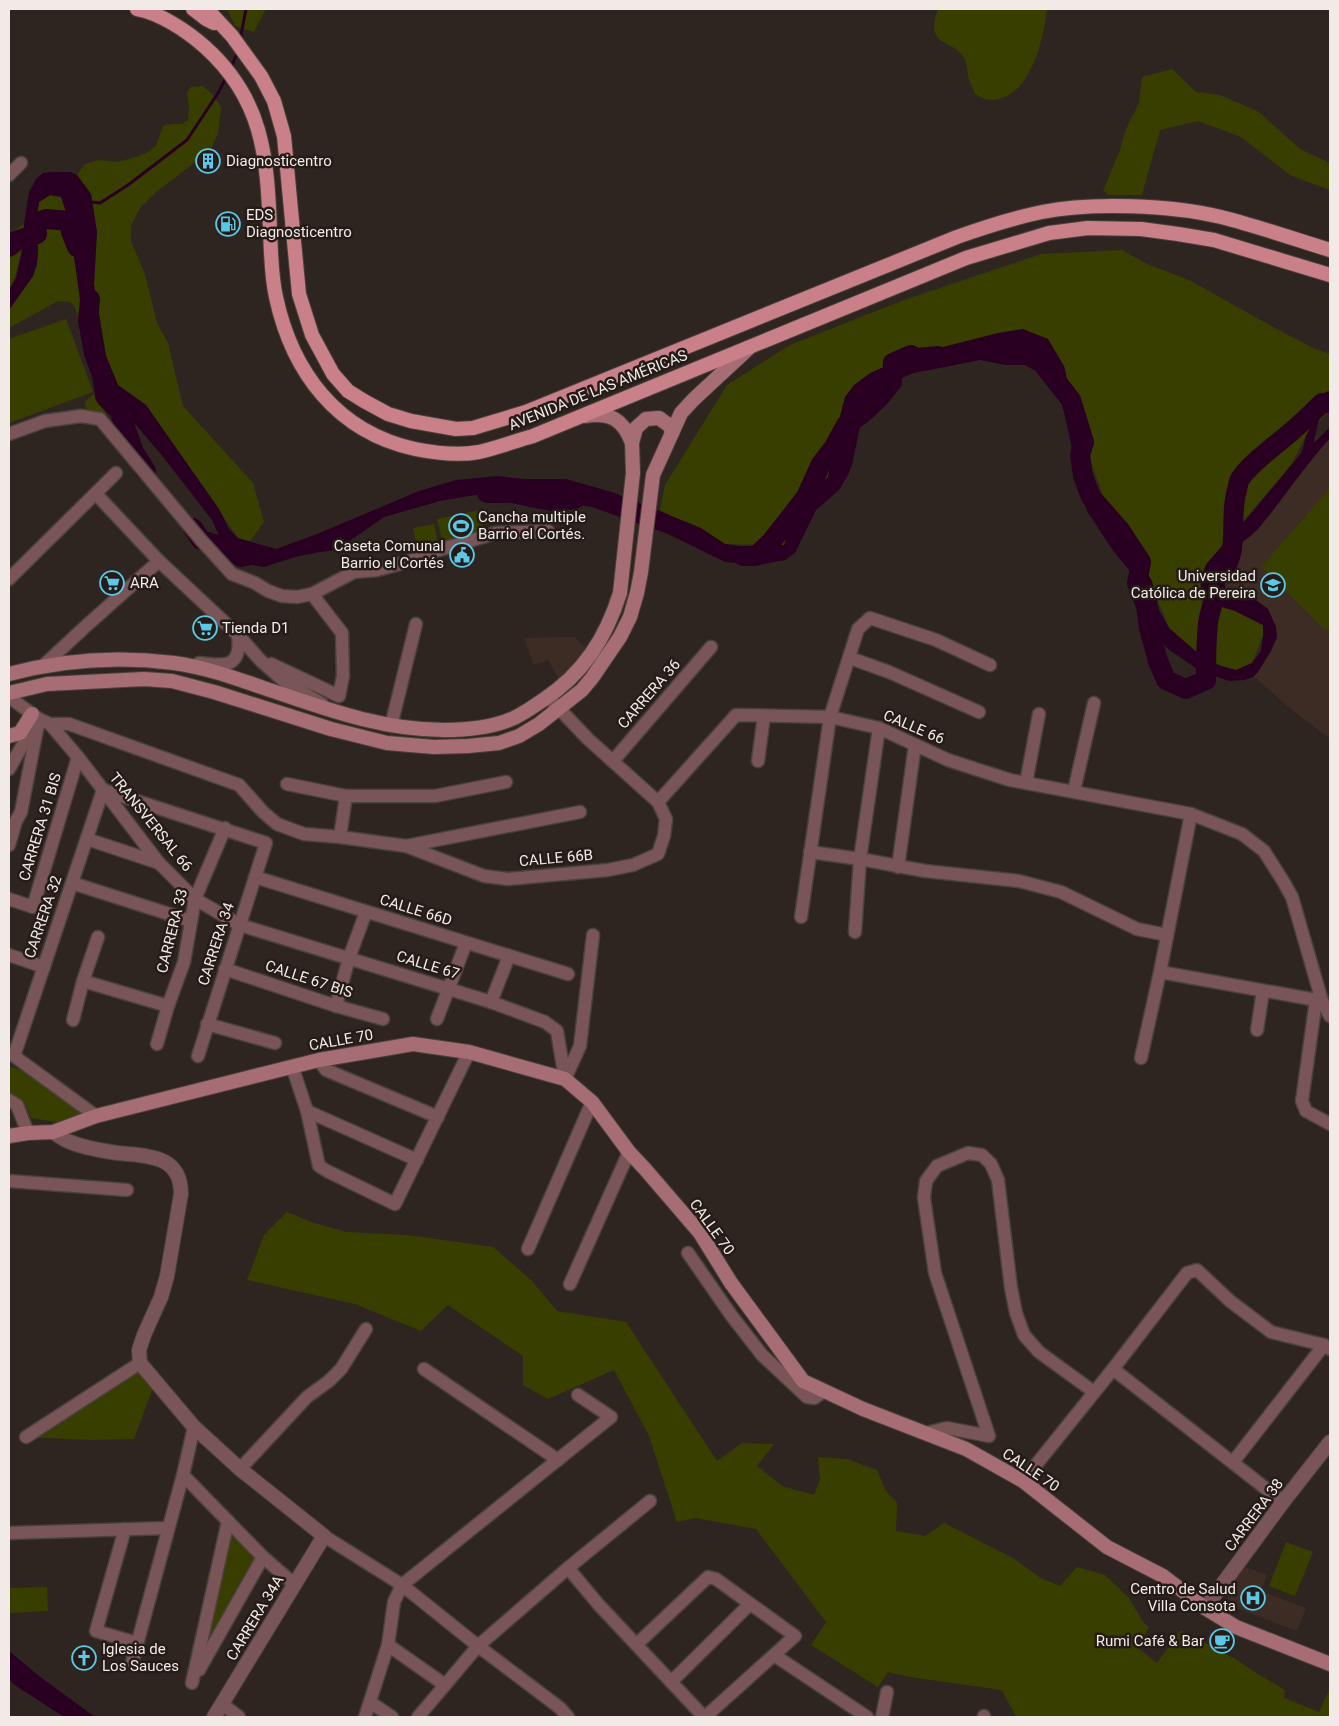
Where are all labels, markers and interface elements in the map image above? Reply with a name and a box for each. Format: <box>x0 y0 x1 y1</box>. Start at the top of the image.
building icon: Diagnosticentro <box>195 148 221 174</box>
place label: Diagnosticentro <box>226 152 332 170</box>
place label: EDS Diagnosticentro <box>246 206 352 241</box>
fuel station icon: EDS Diagnosticentro <box>215 211 241 237</box>
street label: AVENIDA DE LAS AMÉRICAS <box>506 346 690 434</box>
place label: Cancha multiple Barrio el Cortés. <box>478 508 586 543</box>
sports icon: Cancha multiple Barrio el Cortés. <box>448 513 474 539</box>
place label: Caseta Comunal Barrio el Cortés <box>334 537 444 572</box>
public building icon: Caseta Comunal Barrio el Cortés <box>449 542 475 568</box>
place label: Universidad Católica de Pereira <box>1131 567 1256 602</box>
supermarket icon: ARA <box>99 570 125 596</box>
school or university icon: Universidad Católica de Pereira <box>1260 572 1286 598</box>
place label: ARA <box>130 574 159 592</box>
supermarket icon: Tienda D1 <box>192 615 218 641</box>
place label: Tienda D1 <box>222 619 289 637</box>
street label: CARRERA 36 <box>614 656 684 732</box>
street label: CALLE 66 <box>881 706 947 748</box>
street label: TRANSVERSAL 66 <box>106 769 196 875</box>
street label: CARRERA 31 BIS <box>15 771 65 883</box>
street label: CALLE 66B <box>518 846 594 870</box>
street label: CARRERA 32 <box>20 873 66 961</box>
street label: CARRERA 33 <box>153 887 191 975</box>
street label: CALLE 66D <box>378 890 454 930</box>
street label: CARRERA 34 <box>194 900 238 988</box>
street label: CALLE 67 <box>394 947 462 983</box>
street label: CALLE 67 BIS <box>263 956 355 1002</box>
street label: CALLE 70 <box>308 1026 374 1054</box>
street label: CALLE 70 <box>686 1195 738 1259</box>
street label: CALLE 70 <box>999 1444 1063 1496</box>
street label: CARRERA 38 <box>1221 1475 1287 1555</box>
street label: CARRERA 34A <box>223 1572 288 1664</box>
place label: Centro de Salud Villa Consota <box>1130 1580 1236 1615</box>
hospital icon: Centro de Salud Villa Consota <box>1240 1585 1266 1611</box>
cafe icon: Rumi Café & Bar <box>1209 1628 1235 1654</box>
place label: Rumi Café & Bar <box>1096 1632 1204 1650</box>
place label: Iglesia de Los Sauces <box>102 1640 179 1675</box>
church icon: Iglesia de Los Sauces <box>71 1645 97 1671</box>

